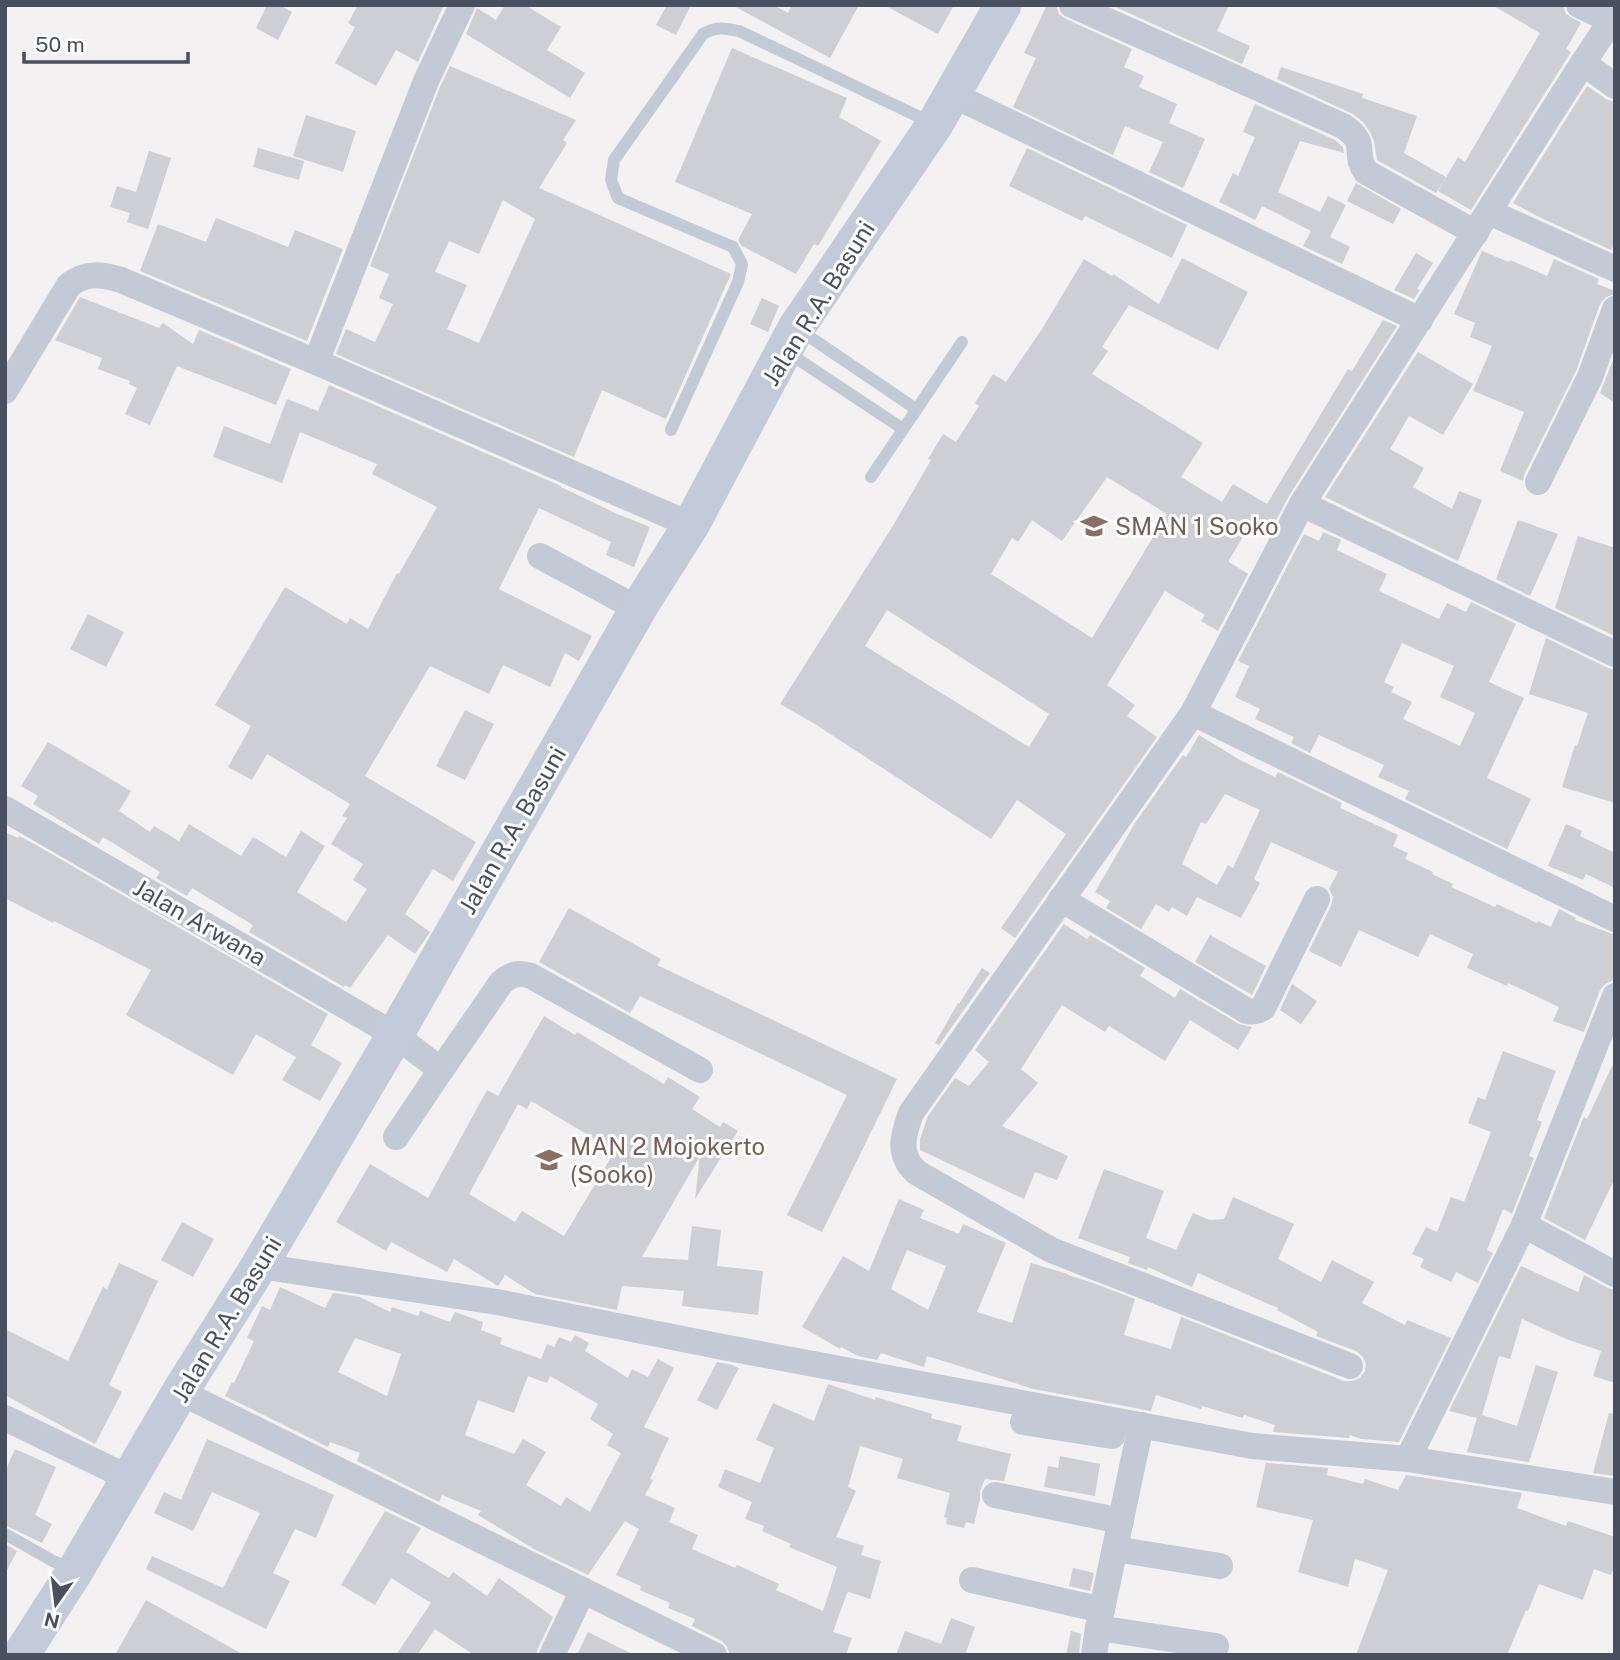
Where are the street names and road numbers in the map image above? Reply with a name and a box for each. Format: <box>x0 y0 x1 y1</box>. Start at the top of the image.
street label: Jalan R.A. Basuni <box>756 216 880 390</box>
street label: Jalan R.A. Basuni <box>453 741 571 919</box>
street label: Jalan Arwana <box>129 873 271 971</box>
street label: Jalan R.A. Basuni <box>165 1231 287 1407</box>

